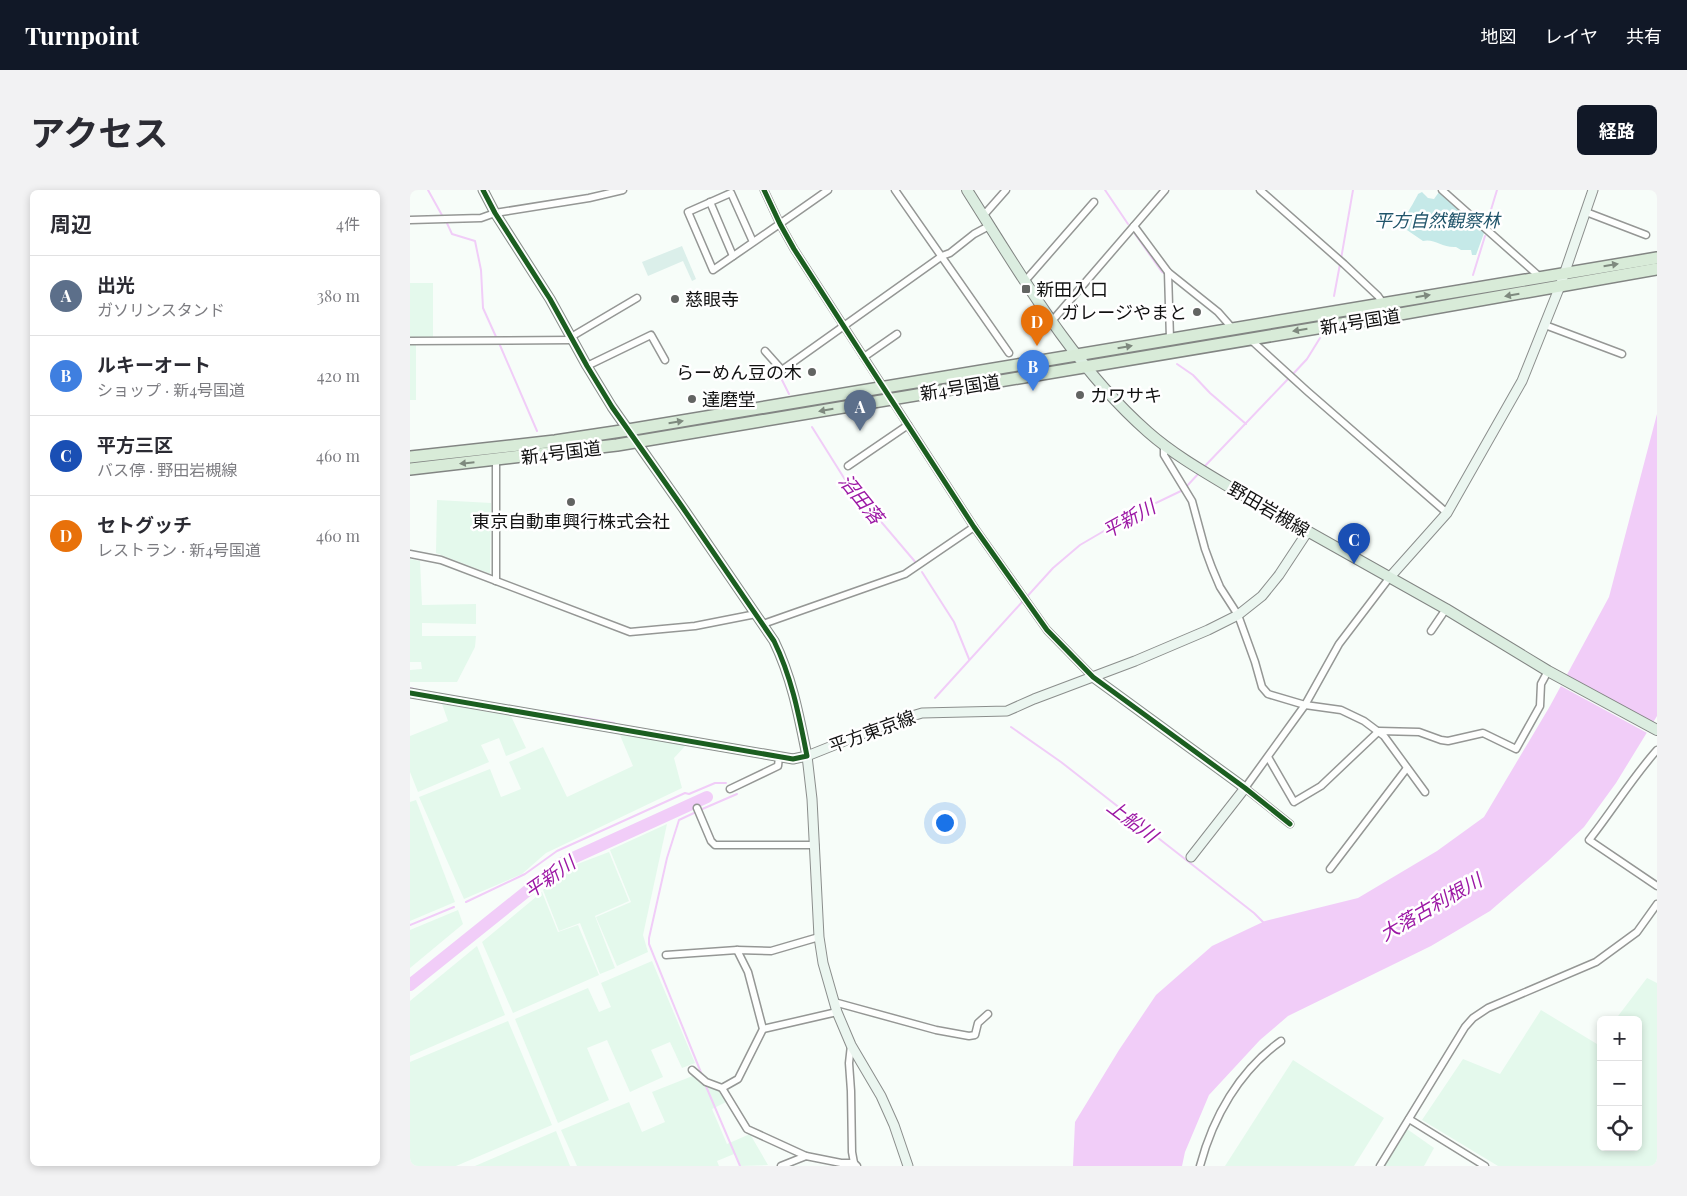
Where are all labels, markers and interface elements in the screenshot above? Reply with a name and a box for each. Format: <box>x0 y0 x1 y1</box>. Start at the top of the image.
text: Turnpoint <box>25 19 139 51</box>
text: 地図 <box>1481 24 1517 48</box>
text: レイヤ <box>1545 24 1598 48</box>
text: 共有 <box>1626 24 1662 48</box>
button: 経路 <box>1577 105 1657 155</box>
text: アクセス <box>30 108 168 155</box>
park label: 平方自然観察林 <box>1374 208 1502 232</box>
text: 周辺 <box>50 209 92 237</box>
text: 4件 <box>336 213 360 234</box>
one-way arrow <box>1603 261 1619 269</box>
text: 出光 <box>97 271 135 297</box>
place label: 新田入口 <box>1036 277 1108 301</box>
marker: 新田入口 <box>1020 283 1032 295</box>
text: A <box>61 285 71 306</box>
text: 380 m <box>317 285 360 306</box>
place label: 慈眼寺 <box>685 287 739 311</box>
one-way arrow <box>1504 291 1520 299</box>
one-way arrow <box>1416 292 1432 300</box>
marker: 慈眼寺 <box>669 293 681 305</box>
text: ガソリンスタンド <box>97 299 225 320</box>
place label: ガレージやまと <box>1061 300 1187 324</box>
street label: 新4号国道 <box>1318 303 1402 339</box>
pin: D <box>1021 305 1053 346</box>
marker: ガレージやまと <box>1191 306 1203 318</box>
one-way arrow <box>1292 327 1308 335</box>
one-way arrow <box>1117 342 1133 350</box>
pin: B <box>1017 350 1049 391</box>
text: ルキーオート <box>97 351 211 377</box>
place label: らーめん豆の木 <box>676 360 802 384</box>
text: B <box>61 365 71 386</box>
text: 420 m <box>317 365 360 386</box>
marker: らーめん豆の木 <box>806 366 818 378</box>
street label: 新4号国道 <box>918 369 1002 405</box>
text: ショップ · 新4号国道 <box>97 379 245 400</box>
place label: カワサキ <box>1090 383 1162 407</box>
place label: 達磨堂 <box>702 387 756 411</box>
marker: カワサキ <box>1074 389 1086 401</box>
pin: A <box>844 390 876 431</box>
marker: 達磨堂 <box>686 393 698 405</box>
one-way arrow <box>818 407 834 415</box>
one-way arrow <box>669 417 685 425</box>
text: 平方三区 <box>97 431 173 457</box>
street label: 新4号国道 <box>519 435 603 469</box>
text: C <box>60 445 72 466</box>
text: 460 m <box>316 445 360 466</box>
text: バス停 · 野田岩槻線 <box>97 459 237 480</box>
one-way arrow <box>458 459 474 467</box>
water label: 沼田落 <box>834 468 892 531</box>
street label: 野田岩槻線 <box>1224 476 1314 542</box>
water label: 平新川 <box>1097 492 1161 543</box>
marker: 東京自動車興行株式会社 <box>565 496 577 508</box>
place label: 東京自動車興行株式会社 <box>472 509 670 533</box>
text: セトグッチ <box>97 511 192 537</box>
pin: C <box>1338 523 1370 564</box>
text: D <box>60 525 72 546</box>
text: 460 m <box>316 525 360 546</box>
text: レストラン · 新4号国道 <box>97 539 261 560</box>
street label: 平方東京線 <box>826 704 918 758</box>
water label: 上船川 <box>1102 792 1165 849</box>
your location <box>932 810 958 836</box>
water label: 平新川 <box>518 848 581 903</box>
water label: 大落古利根川 <box>1374 865 1488 946</box>
map controls <box>1597 1016 1642 1151</box>
button: + <box>1597 1016 1642 1061</box>
button: − <box>1597 1061 1642 1106</box>
button: locate <box>1597 1106 1642 1151</box>

